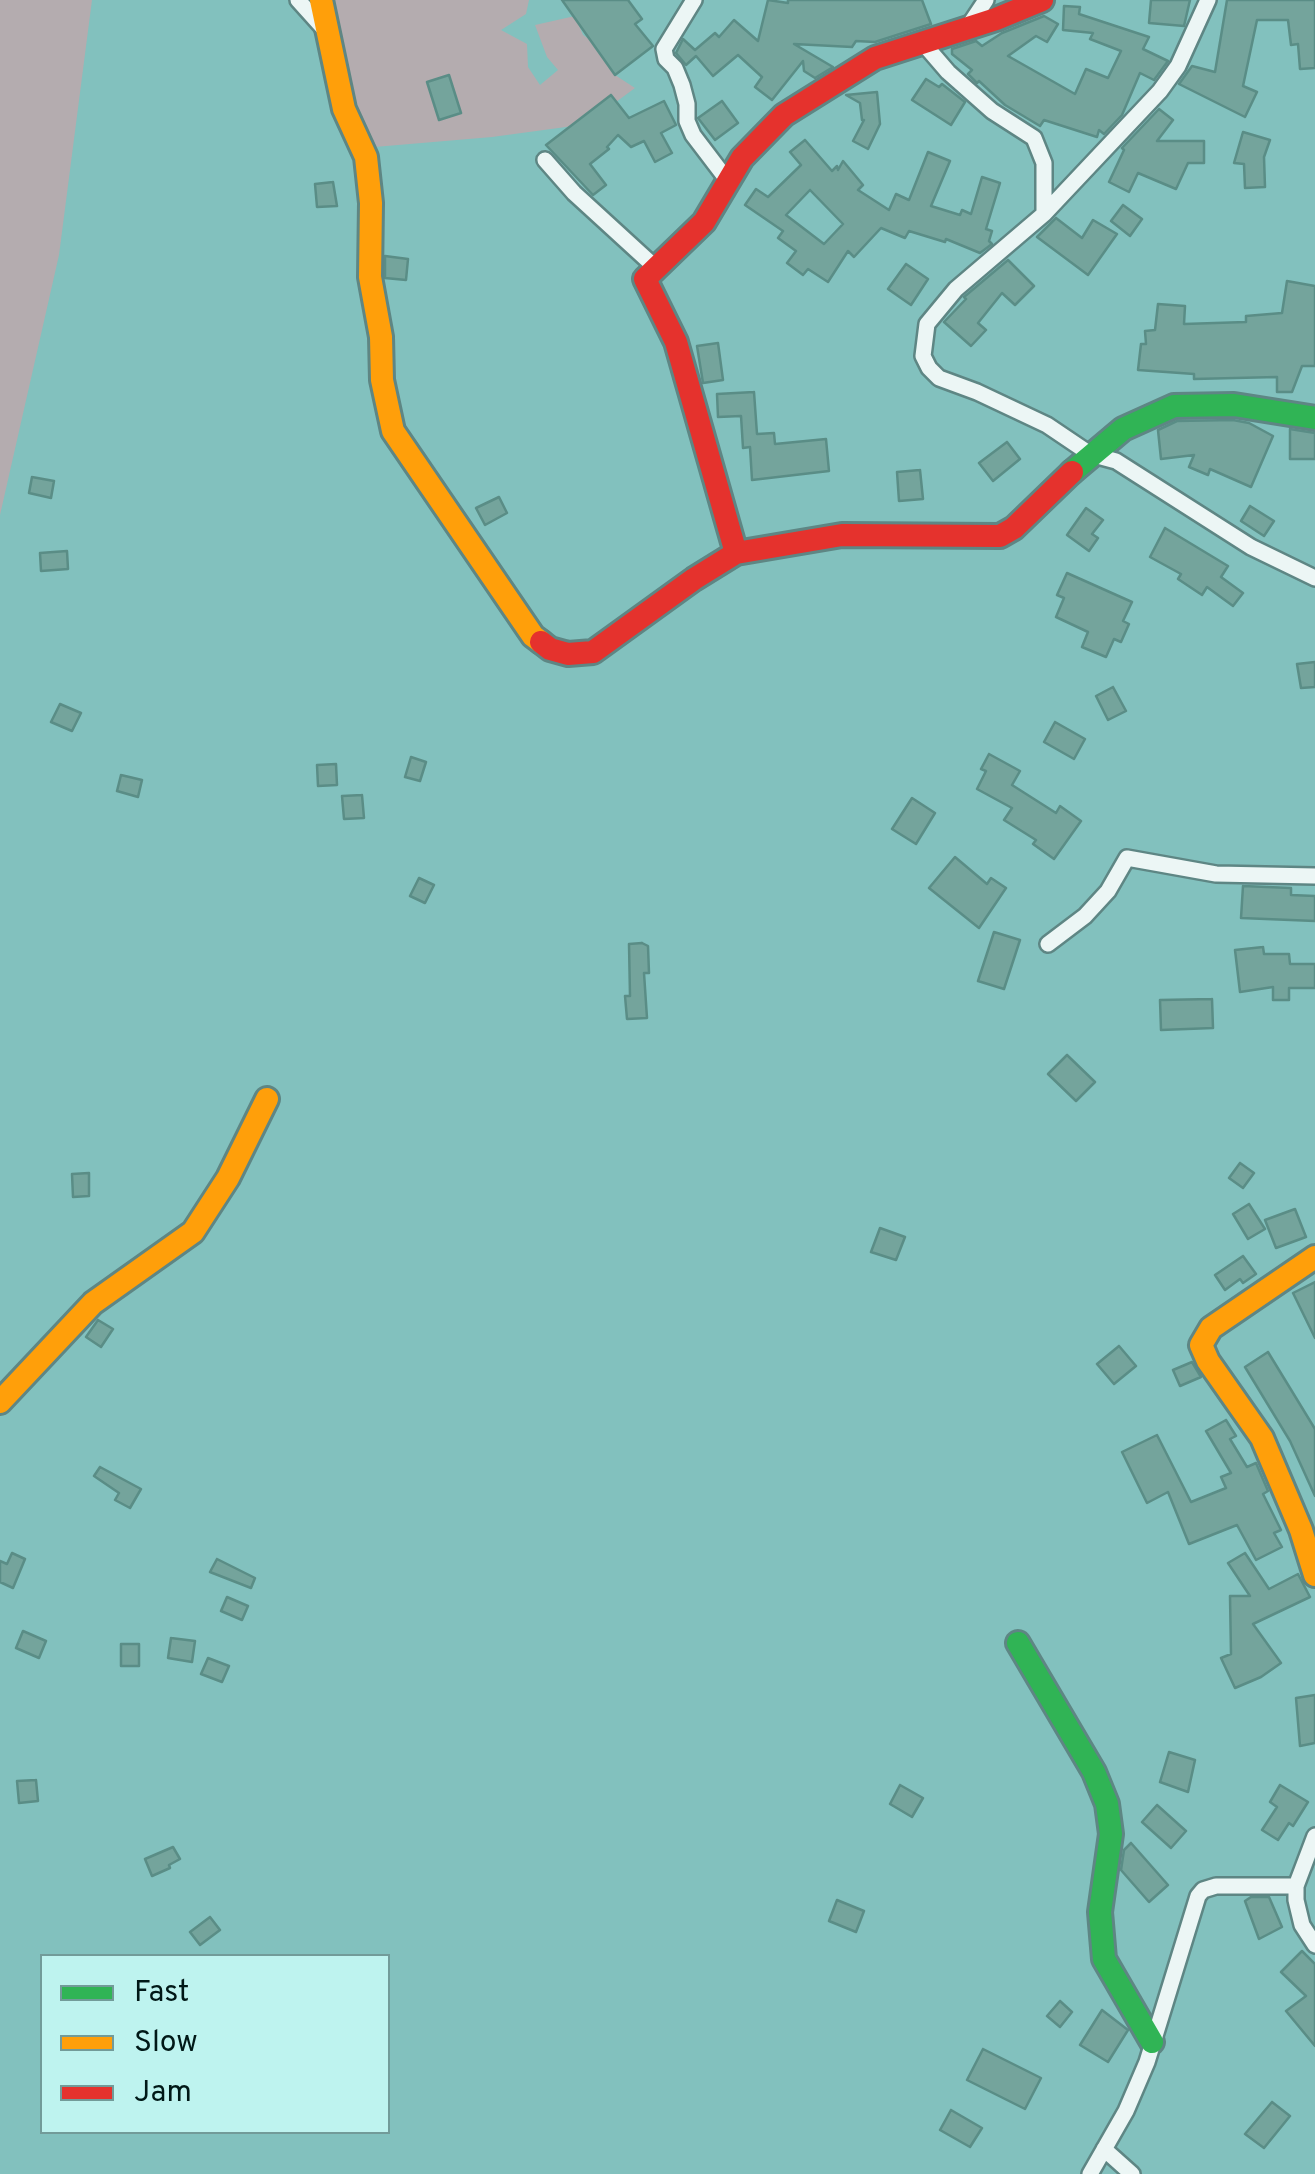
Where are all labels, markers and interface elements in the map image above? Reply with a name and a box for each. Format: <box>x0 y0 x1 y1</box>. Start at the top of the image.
legend <box>40 1954 390 2134</box>
text: Fast <box>134 1975 189 2012</box>
text: Slow <box>134 2025 198 2062</box>
text: Jam <box>134 2075 192 2112</box>

